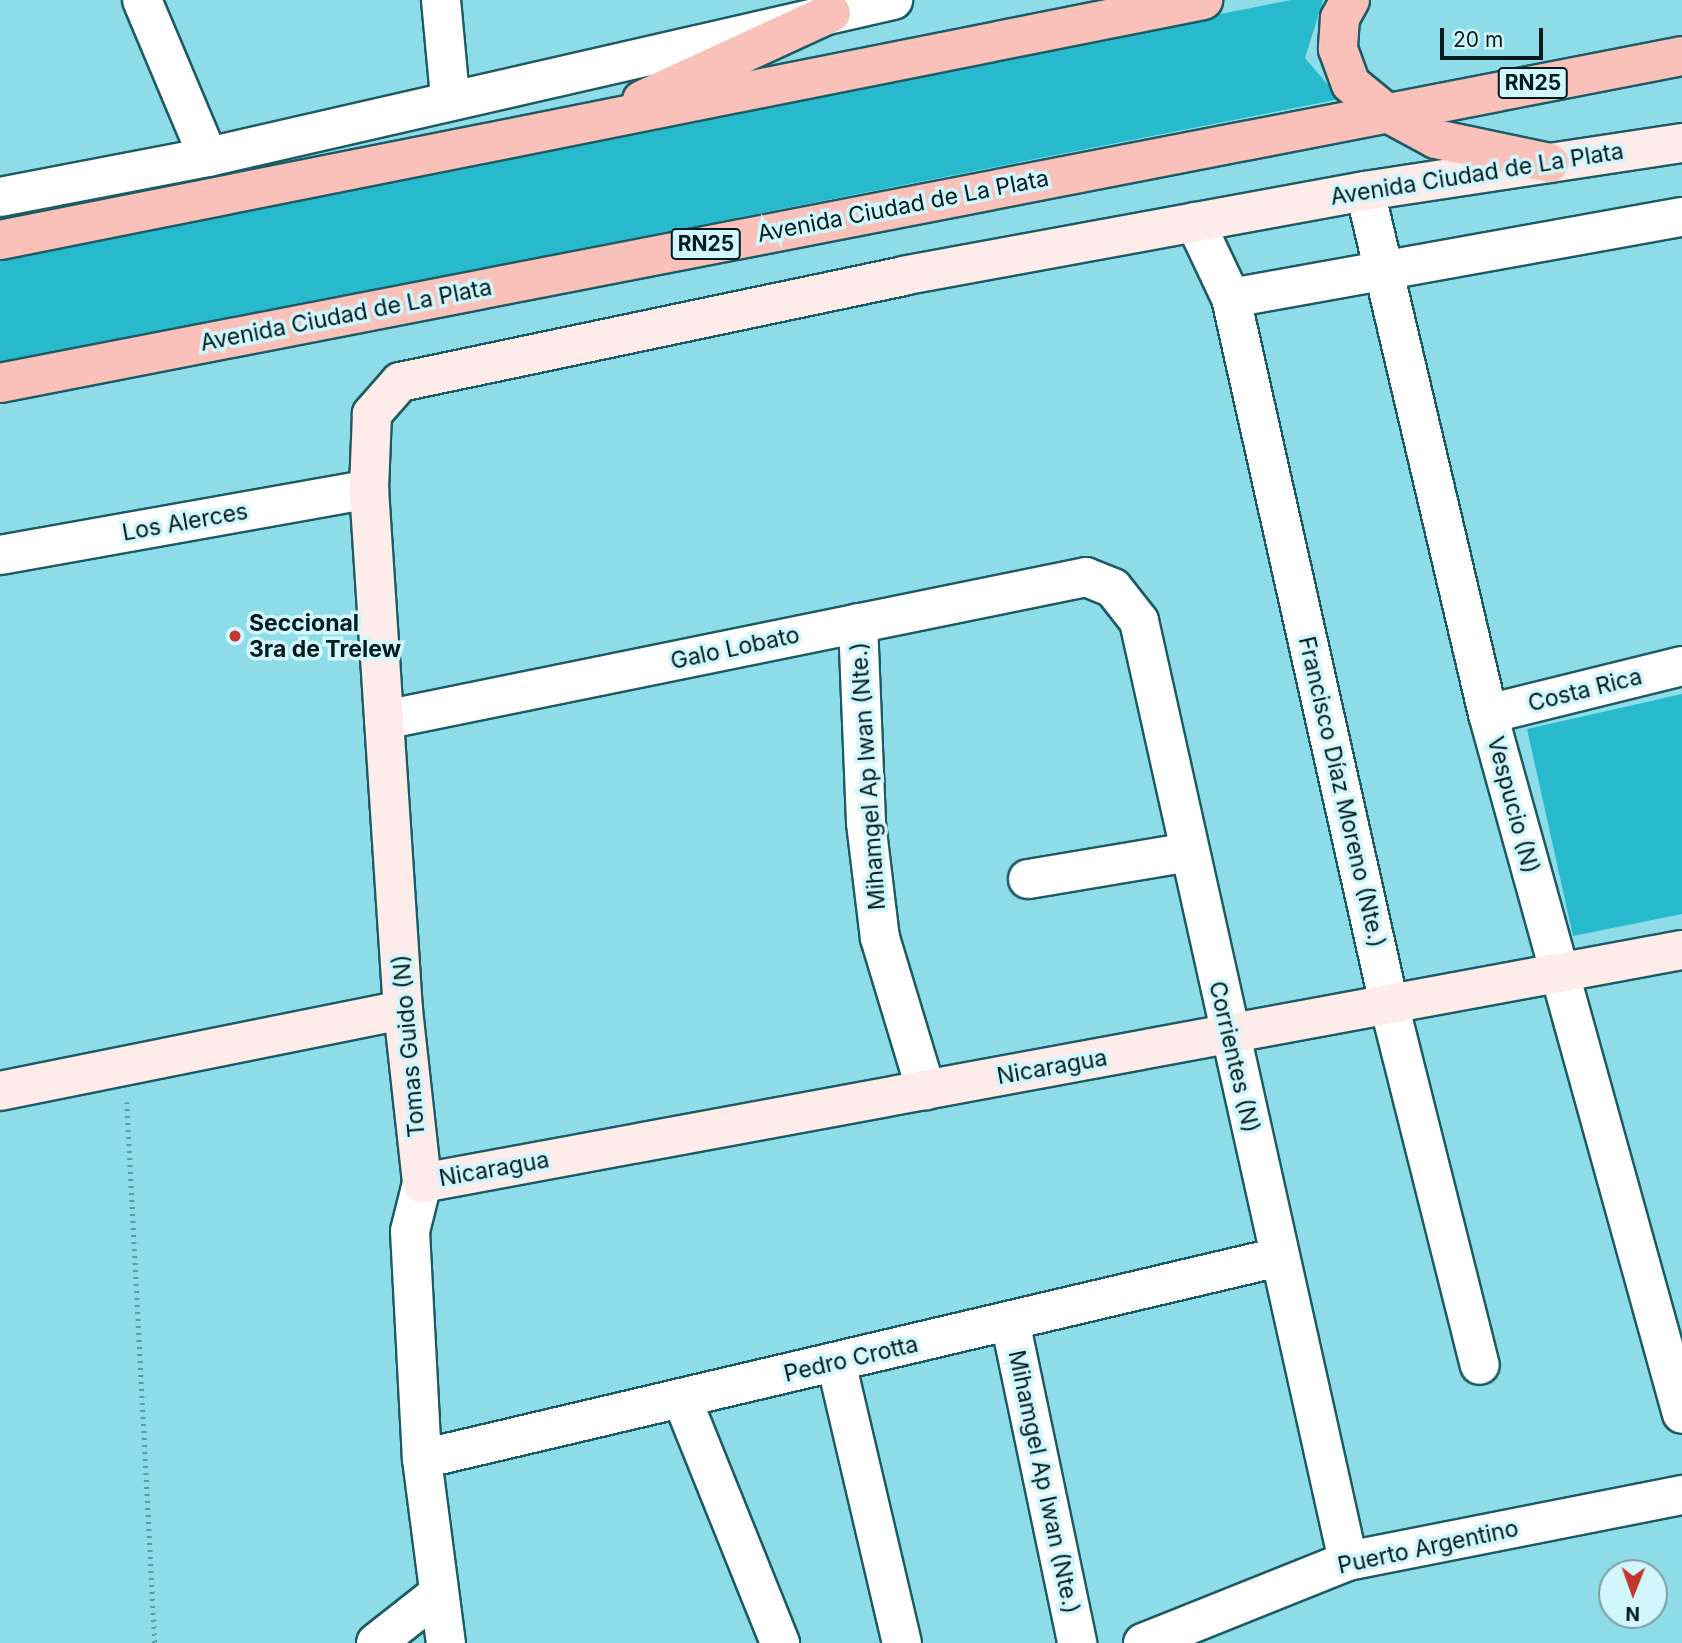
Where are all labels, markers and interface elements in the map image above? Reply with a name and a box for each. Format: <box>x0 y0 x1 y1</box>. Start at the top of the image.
scale bar <box>1444 14 1547 58</box>
text: 20 m <box>1453 27 1503 52</box>
road number: RN25 <box>1496 66 1570 100</box>
street label: Avenida Ciudad de La Plata <box>1328 137 1626 211</box>
street label: Avenida Ciudad de La Plata <box>755 164 1051 248</box>
road number: RN25 <box>669 226 743 262</box>
street label: Avenida Ciudad de La Plata <box>198 273 494 357</box>
street label: Los Alerces <box>120 497 250 547</box>
place label: Seccional 3ra de Trelew <box>249 609 401 663</box>
street label: Galo Lobato <box>668 621 802 675</box>
marker: Seccional 3ra de Trelew <box>227 628 243 644</box>
street label: Francisco Díaz Moreno (Nte.) <box>1293 634 1391 950</box>
street label: Mihamgel Ap Iwan (Nte.) <box>845 641 891 911</box>
street label: Costa Rica <box>1525 663 1645 717</box>
street label: Vespucio (N) <box>1481 733 1545 877</box>
street label: Tomas Guido (N) <box>387 953 431 1139</box>
street label: Corrientes (N) <box>1203 979 1265 1135</box>
street label: Nicaragua <box>995 1044 1109 1090</box>
street label: Nicaragua <box>437 1146 551 1192</box>
street label: Pedro Crotta <box>781 1330 921 1388</box>
street label: Mihamgel Ap Iwan (Nte.) <box>1003 1348 1085 1616</box>
street label: Puerto Argentino <box>1335 1514 1521 1580</box>
north arrow <box>1598 1559 1668 1629</box>
text: N <box>1625 1602 1640 1625</box>

